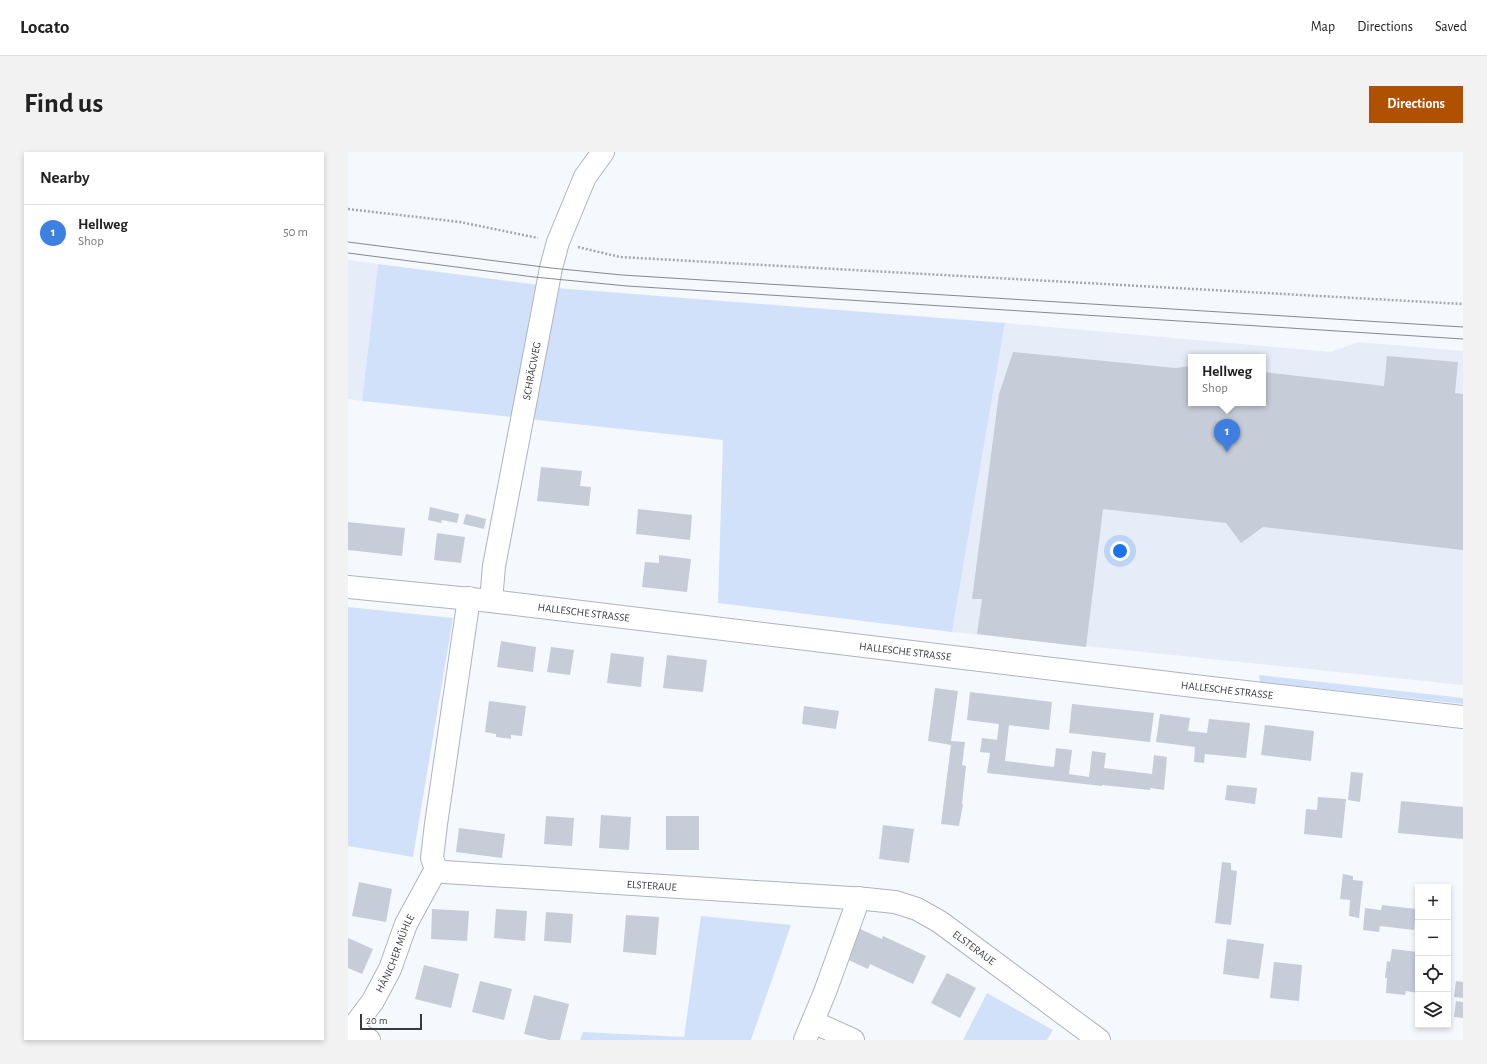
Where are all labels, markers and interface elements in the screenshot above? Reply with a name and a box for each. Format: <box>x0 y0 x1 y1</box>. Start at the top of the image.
text: Locato <box>20 18 69 37</box>
text: Map <box>1311 20 1335 34</box>
text: Directions <box>1357 20 1413 34</box>
text: Saved <box>1435 20 1467 34</box>
button: Directions <box>1369 86 1463 123</box>
text: Find us <box>24 90 103 118</box>
text: Nearby <box>40 169 90 186</box>
text: Hellweg <box>78 217 128 232</box>
text: 1 <box>51 226 55 239</box>
text: 50 m <box>283 226 308 239</box>
text: Shop <box>78 235 104 248</box>
street label: SCHRÄGWEG <box>521 341 543 401</box>
popup <box>1188 354 1266 406</box>
text: Hellweg <box>1202 364 1252 379</box>
text: Shop <box>1202 382 1228 395</box>
pin: 1 <box>1214 419 1240 452</box>
your location <box>1110 541 1130 561</box>
street label: HALLESCHE STRASSE <box>537 602 631 624</box>
street label: HALLESCHE STRASSE <box>859 641 953 663</box>
street label: HALLESCHE STRASSE <box>1180 679 1274 701</box>
street label: ELSTERAUE <box>626 879 678 893</box>
map controls <box>1415 884 1451 1028</box>
button: + <box>1415 884 1451 920</box>
street label: HÄNICHER MÜHLE <box>374 912 417 994</box>
button: − <box>1415 920 1451 956</box>
street label: ELSTERAUE <box>951 928 998 968</box>
button: locate <box>1415 956 1451 992</box>
button: layers <box>1415 992 1451 1028</box>
scale bar <box>360 1012 422 1031</box>
text: 20 m <box>366 1015 387 1026</box>

